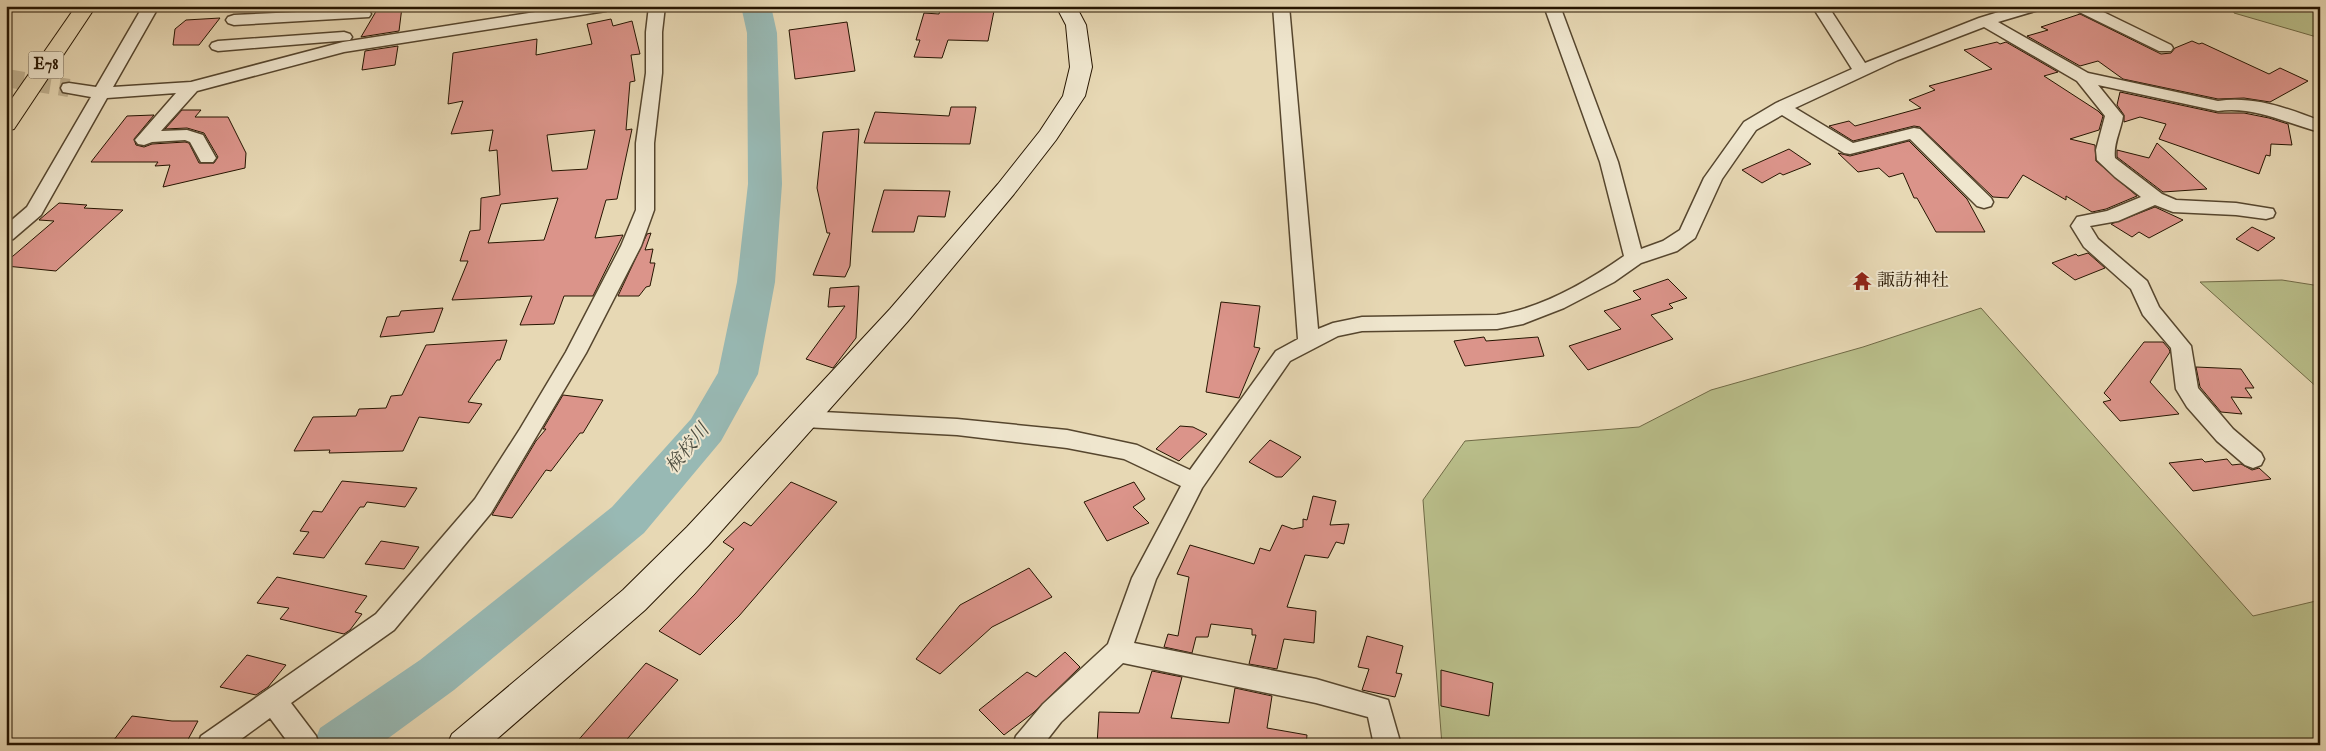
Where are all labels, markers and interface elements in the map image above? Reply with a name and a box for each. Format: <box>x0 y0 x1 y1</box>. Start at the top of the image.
road number: E78 <box>28 52 64 78</box>
temple icon: 諏訪神社 <box>1851 270 1873 292</box>
place label: 諏訪神社 <box>1877 270 1949 293</box>
water label: 検校川 <box>661 418 717 479</box>

